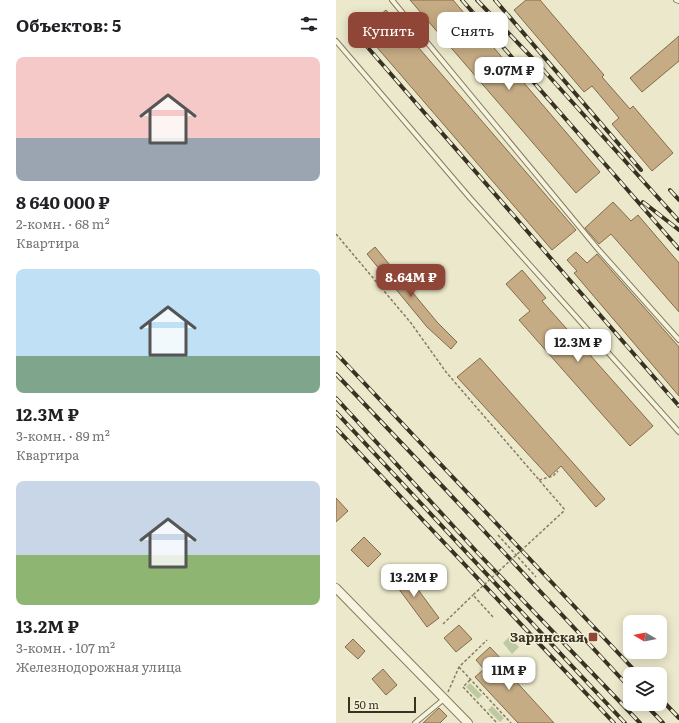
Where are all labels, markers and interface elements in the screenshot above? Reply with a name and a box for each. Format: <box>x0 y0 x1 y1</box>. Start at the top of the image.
text: Объектов: 5 <box>16 12 121 37</box>
chip: Купить <box>348 12 429 48</box>
chip: Снять <box>437 12 508 48</box>
icon: filters <box>298 13 320 35</box>
pin: 9.07M ₽ <box>472 57 546 91</box>
text: 9.07M ₽ <box>484 60 534 79</box>
icon: home <box>132 83 204 155</box>
text: 8 640 000 ₽ <box>16 189 110 214</box>
text: 2-комн. · 68 m² <box>16 214 110 233</box>
text: Квартира <box>16 233 79 252</box>
pin: 8.64M ₽ <box>374 264 448 298</box>
text: 8.64M ₽ <box>385 267 437 286</box>
icon: home <box>132 295 204 367</box>
pin: 12.3M ₽ <box>541 329 615 363</box>
text: 12.3M ₽ <box>554 332 602 351</box>
text: 12.3M ₽ <box>16 401 79 426</box>
text: 3-комн. · 89 m² <box>16 426 110 445</box>
text: Квартира <box>16 445 79 464</box>
icon: home <box>132 507 204 579</box>
pin: 13.2M ₽ <box>377 564 451 598</box>
text: 13.2M ₽ <box>390 567 438 586</box>
text: 13.2M ₽ <box>16 613 79 638</box>
north arrow <box>623 615 667 659</box>
map controls <box>623 615 667 711</box>
place label: Заринская <box>510 627 584 646</box>
marker: Заринская <box>587 631 599 643</box>
text: 3-комн. · 107 m² <box>16 638 115 657</box>
text: Железнодорожная улица <box>16 657 182 676</box>
pin: 11M ₽ <box>481 657 537 691</box>
text: 11M ₽ <box>492 660 526 679</box>
button: layers <box>623 667 667 711</box>
scale bar <box>348 695 416 714</box>
text: 50 m <box>354 696 379 712</box>

